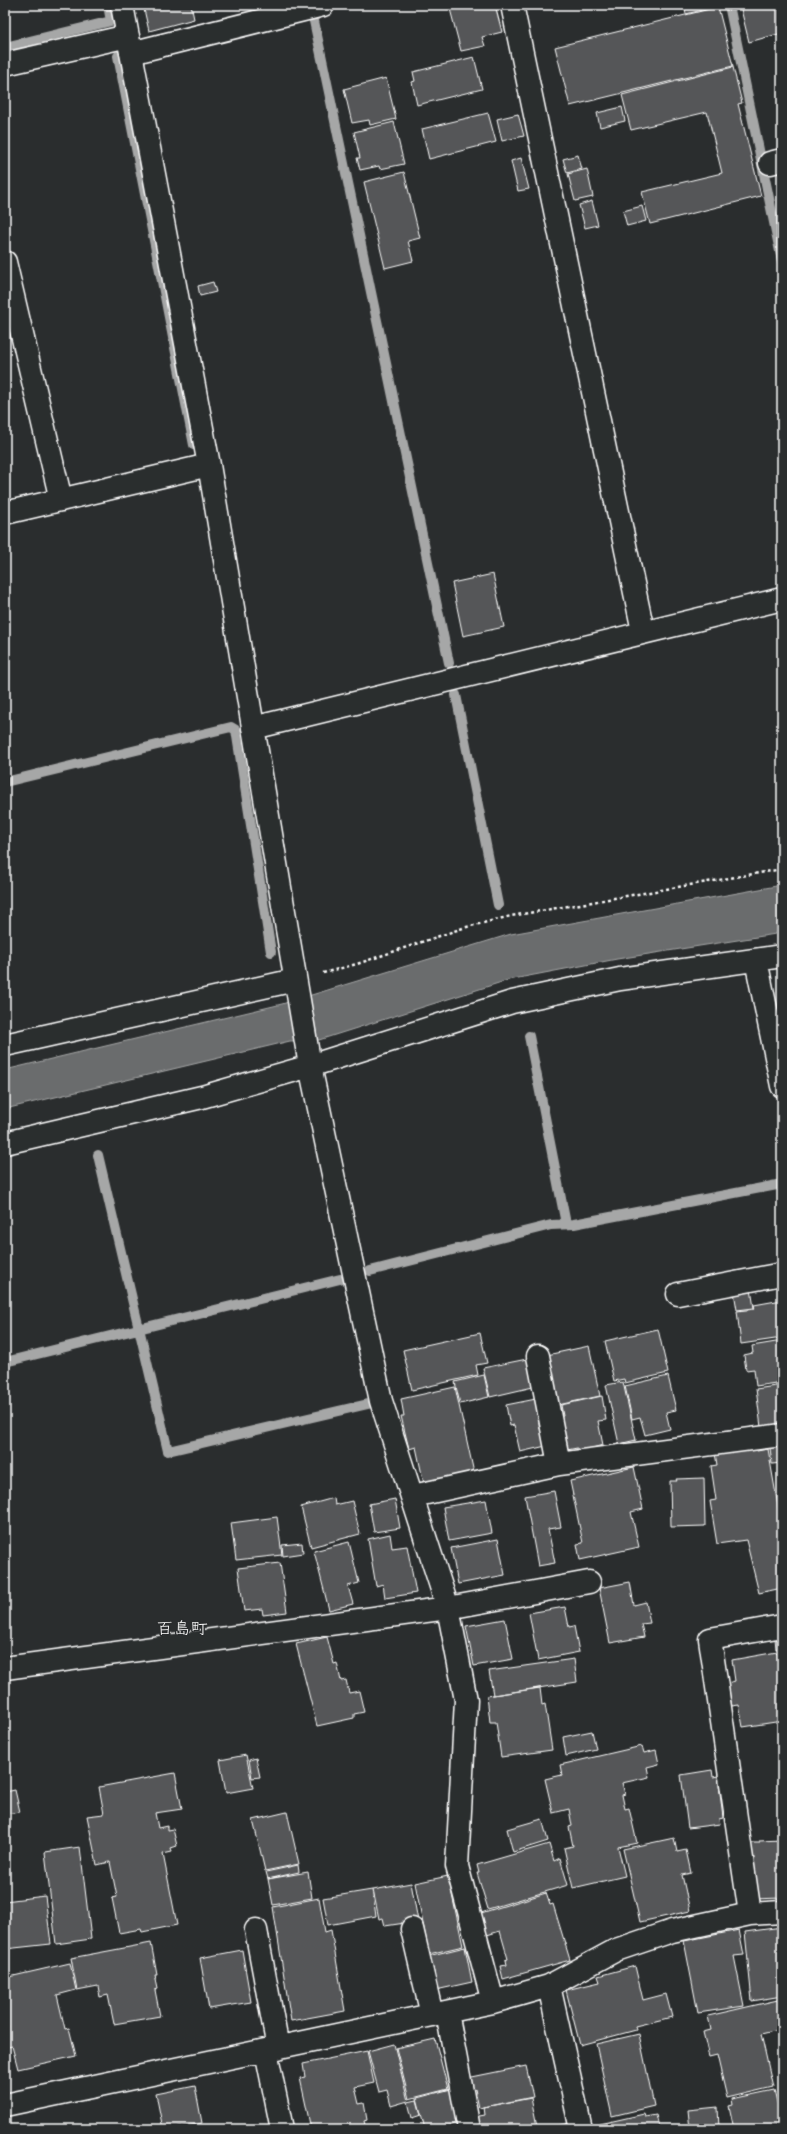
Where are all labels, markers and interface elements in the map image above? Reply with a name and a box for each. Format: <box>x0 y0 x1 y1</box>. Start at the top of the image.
district label: 百島町 <box>157 1619 208 1638</box>

